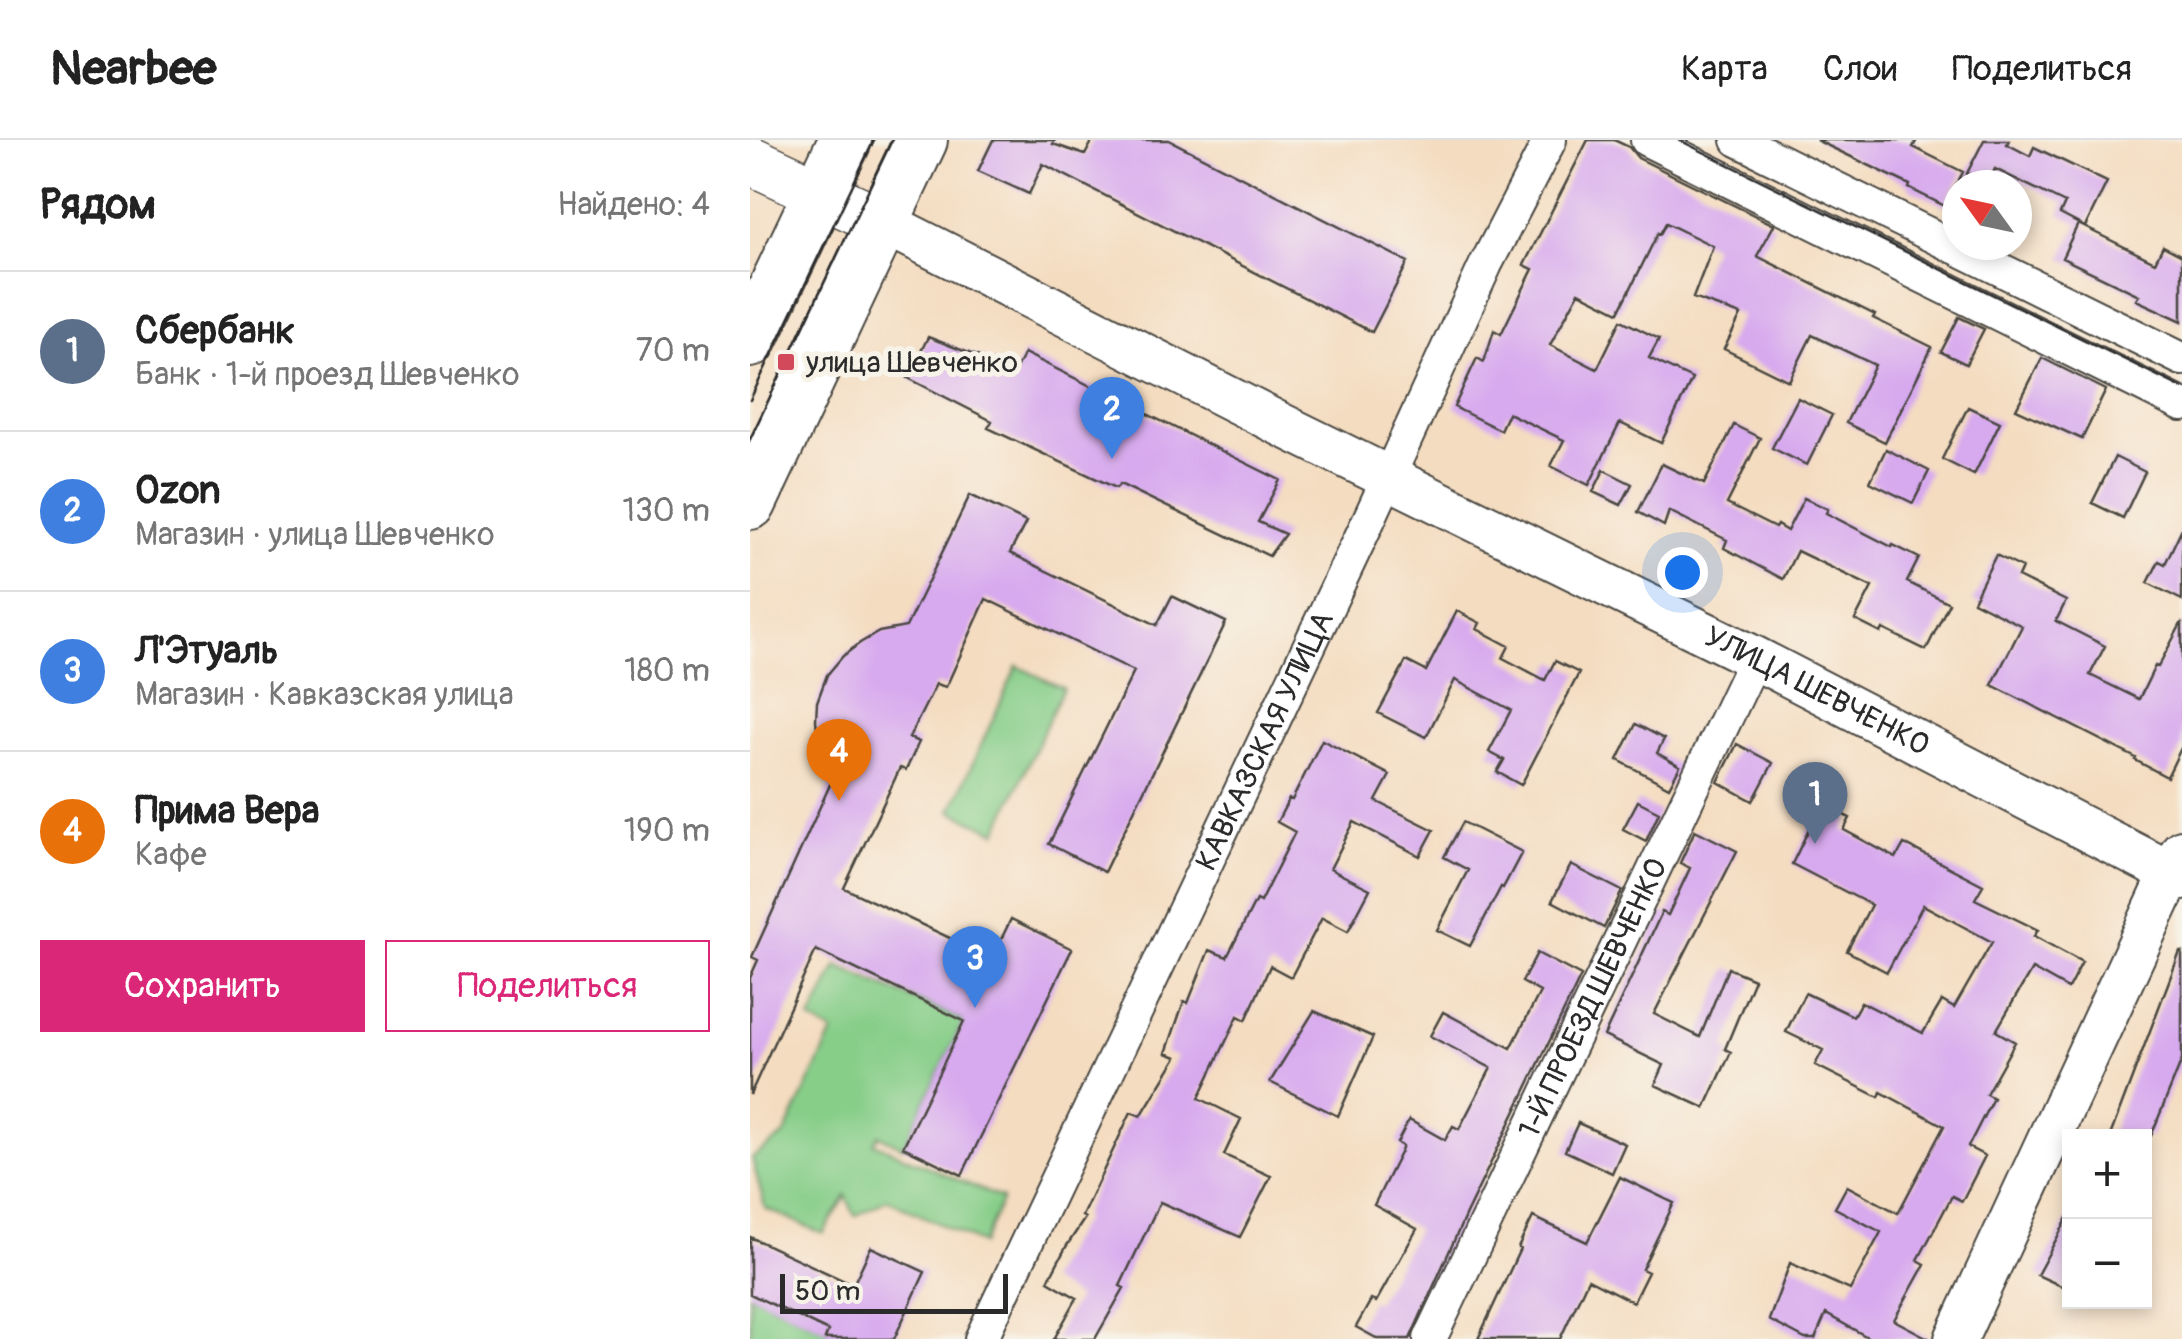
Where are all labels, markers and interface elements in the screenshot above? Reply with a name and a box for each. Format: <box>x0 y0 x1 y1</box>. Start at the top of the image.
text: Nearbee <box>50 39 216 99</box>
text: Карта <box>1681 47 1768 91</box>
text: Слои <box>1823 47 1897 91</box>
text: Поделиться <box>1952 47 2132 91</box>
north arrow <box>1942 170 2032 260</box>
text: Рядом <box>40 179 156 231</box>
text: Найдено: 4 <box>557 185 710 225</box>
text: Сбербанк <box>135 307 295 355</box>
text: 1 <box>66 331 79 371</box>
text: 70 m <box>636 331 710 371</box>
place label: улица Шевченко <box>805 344 1018 381</box>
marker: улица Шевченко <box>775 351 797 373</box>
text: Банк · 1-й проезд Шевченко <box>135 355 519 395</box>
pin: 2 <box>1080 376 1144 459</box>
text: Ozon <box>135 467 220 515</box>
text: 2 <box>64 491 81 531</box>
text: 130 m <box>622 491 710 531</box>
text: Магазин · улица Шевченко <box>135 515 495 555</box>
your location <box>1657 547 1708 598</box>
street label: КАВКАЗСКАЯ УЛИЦА <box>1187 605 1341 876</box>
street label: УЛИЦА ШЕВЧЕНКО <box>1699 618 1936 763</box>
text: Л'Этуаль <box>135 627 279 675</box>
text: 3 <box>64 651 81 691</box>
text: 180 m <box>624 651 710 691</box>
text: Магазин · Кавказская улица <box>135 675 514 715</box>
pin: 4 <box>806 718 872 801</box>
pin: 1 <box>1782 762 1848 844</box>
text: Прима Вера <box>135 787 319 835</box>
text: 4 <box>63 811 82 851</box>
text: 190 m <box>624 811 710 851</box>
text: Кафе <box>135 835 207 875</box>
street label: 1-Й ПРОЕЗД ШЕВЧЕНКО <box>1510 852 1675 1144</box>
pin: 3 <box>942 926 1008 1008</box>
button: Сохранить <box>40 940 365 1032</box>
button: Поделиться <box>385 940 710 1032</box>
map controls <box>2062 1129 2152 1309</box>
button: + <box>2062 1129 2152 1219</box>
button: − <box>2062 1219 2152 1309</box>
scale bar <box>780 1269 1008 1314</box>
text: 50 m <box>795 1274 860 1309</box>

